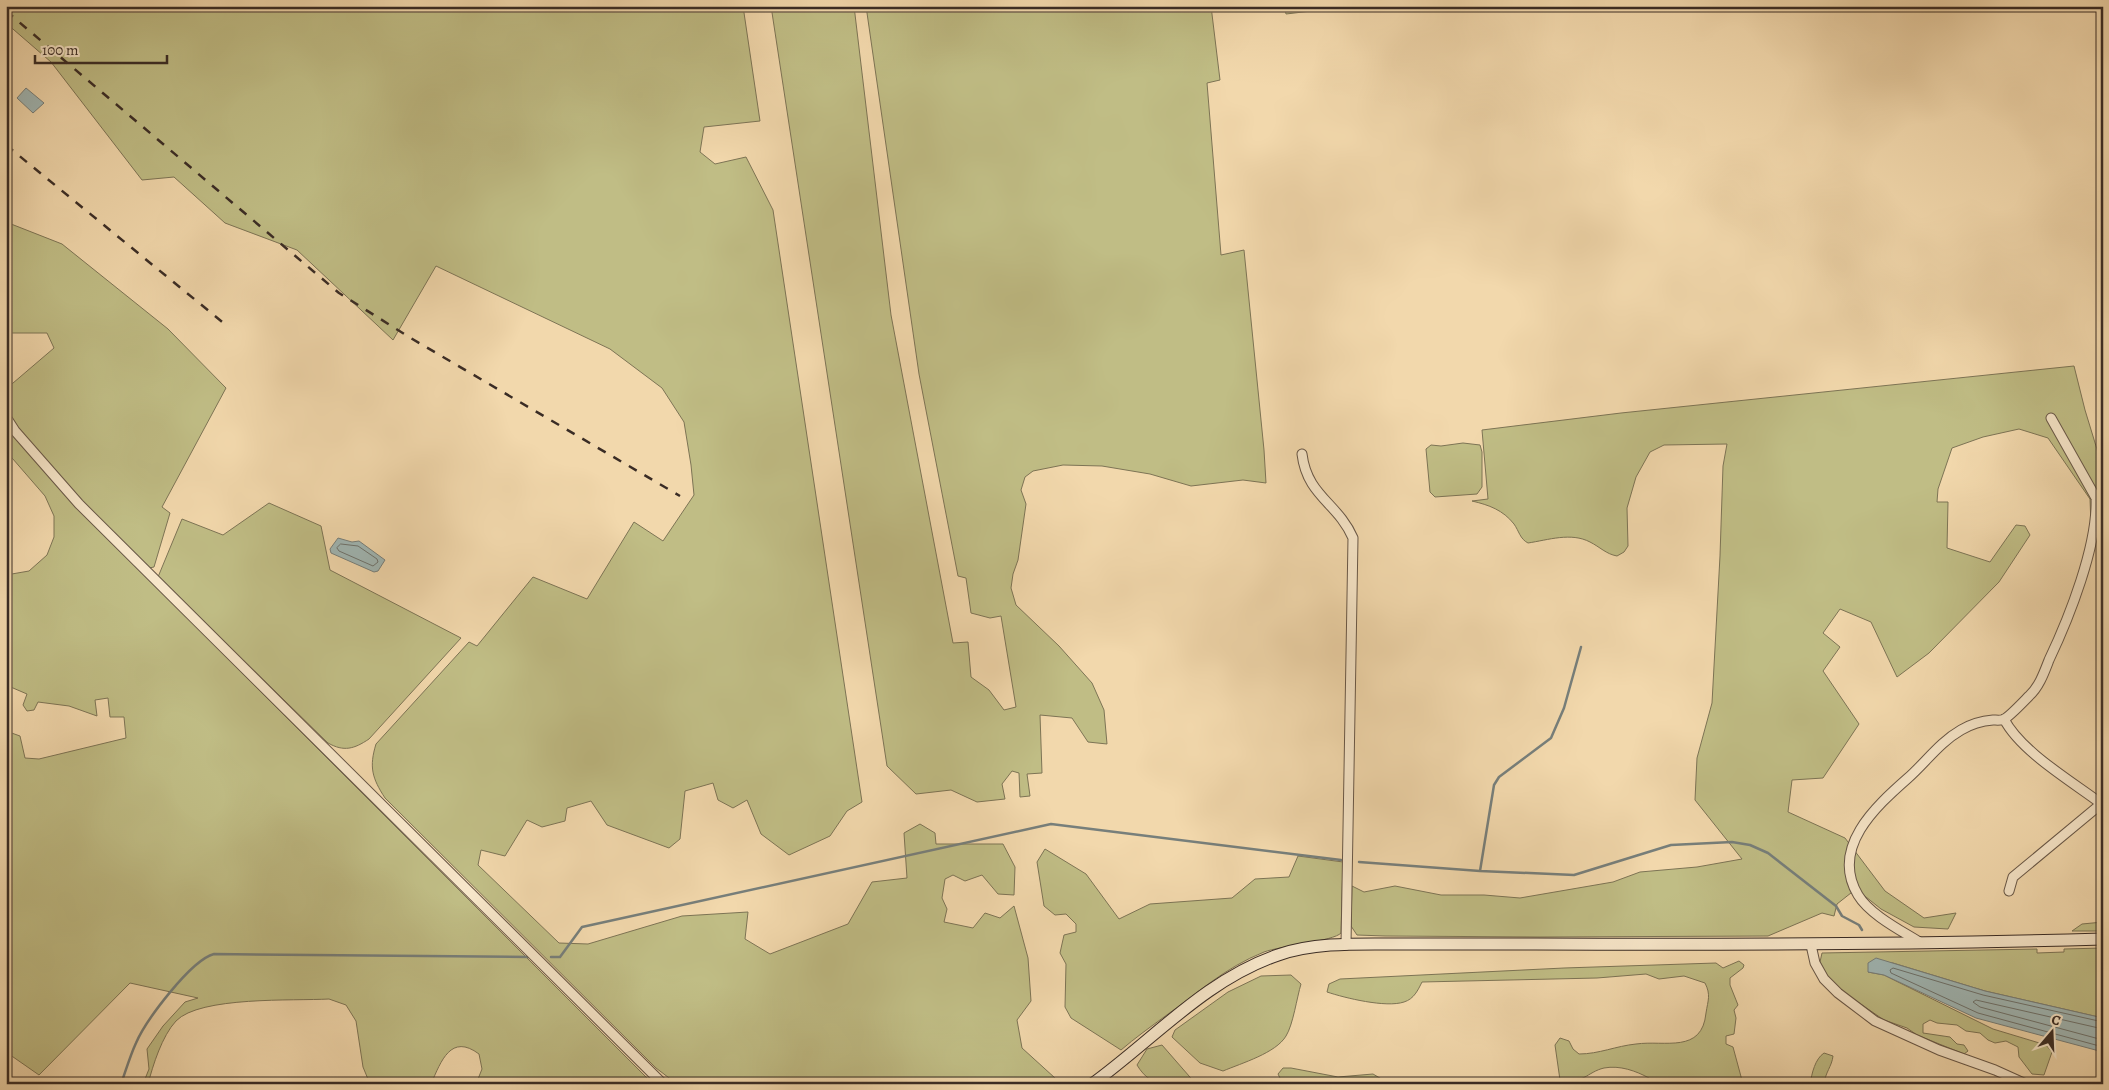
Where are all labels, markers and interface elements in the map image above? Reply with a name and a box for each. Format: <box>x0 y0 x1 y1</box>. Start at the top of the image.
scale bar <box>35 32 168 64</box>
text: 100 m <box>42 40 79 60</box>
north arrow <box>2026 1008 2076 1058</box>
text: С <box>2049 1010 2064 1031</box>

